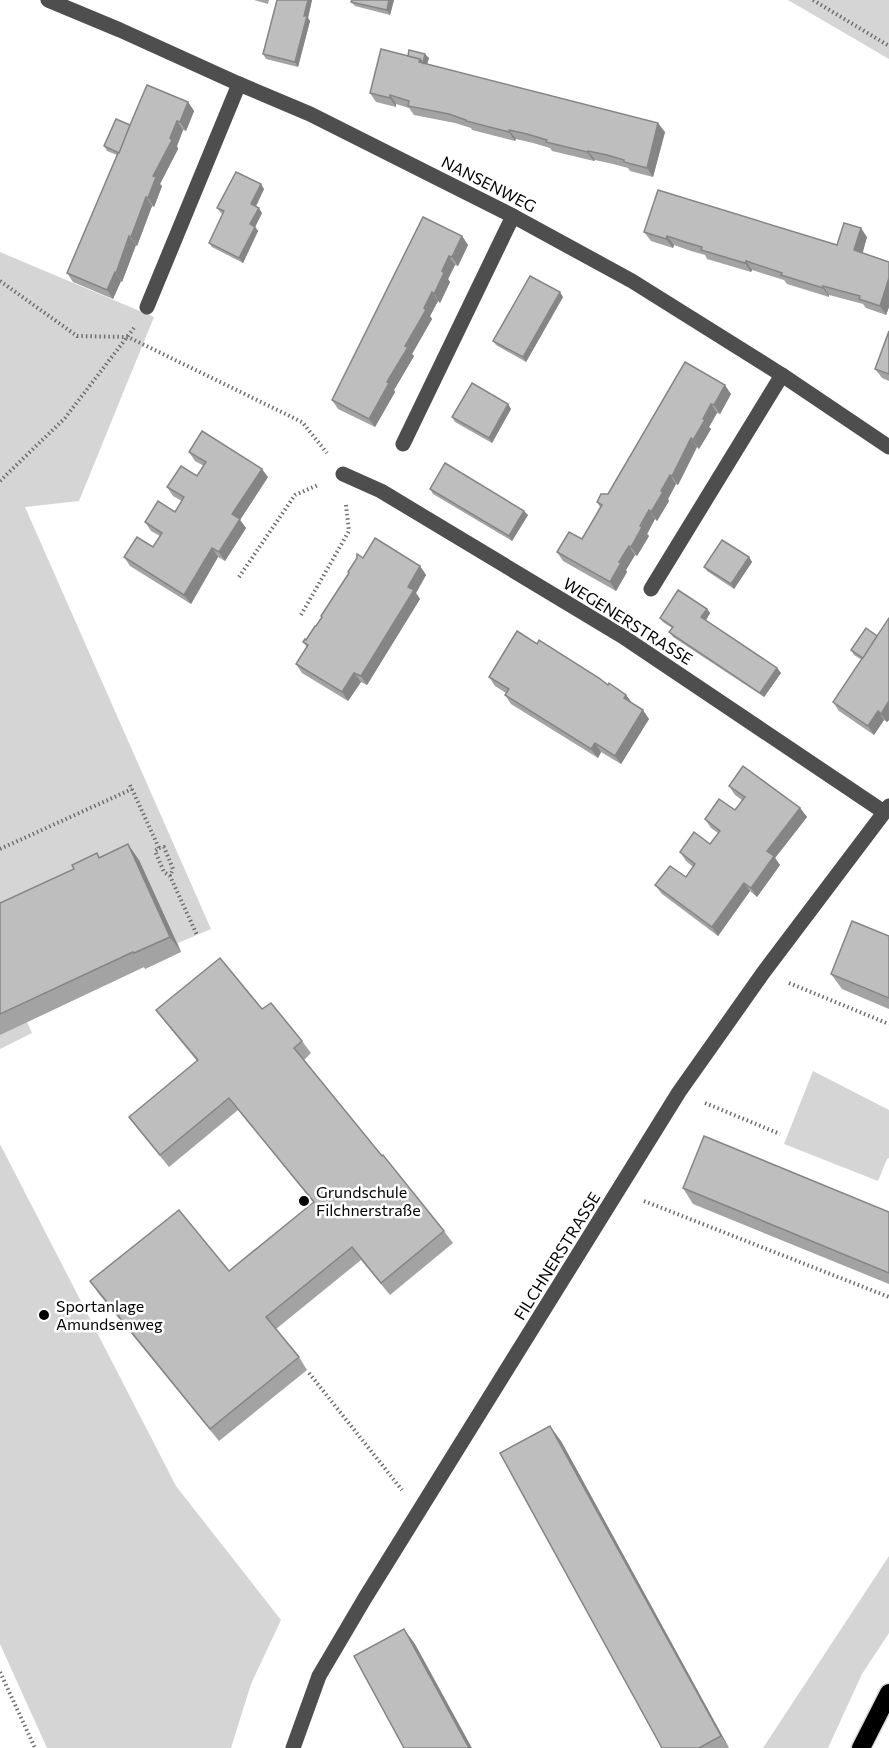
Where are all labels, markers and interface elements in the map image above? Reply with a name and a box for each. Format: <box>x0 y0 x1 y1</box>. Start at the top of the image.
street label: NANSENWEG <box>439 152 540 216</box>
street label: WEGENERSTRASSE <box>560 573 696 668</box>
place label: Grundschule Filchnerstraße <box>316 1182 421 1219</box>
street label: FILCHNERSTRASSE <box>510 1188 604 1323</box>
marker: Grundschule Filchnerstraße <box>297 1194 311 1208</box>
place label: Sportanlage Amundsenweg <box>56 1296 163 1333</box>
marker: Sportanlage Amundsenweg <box>37 1308 51 1322</box>

